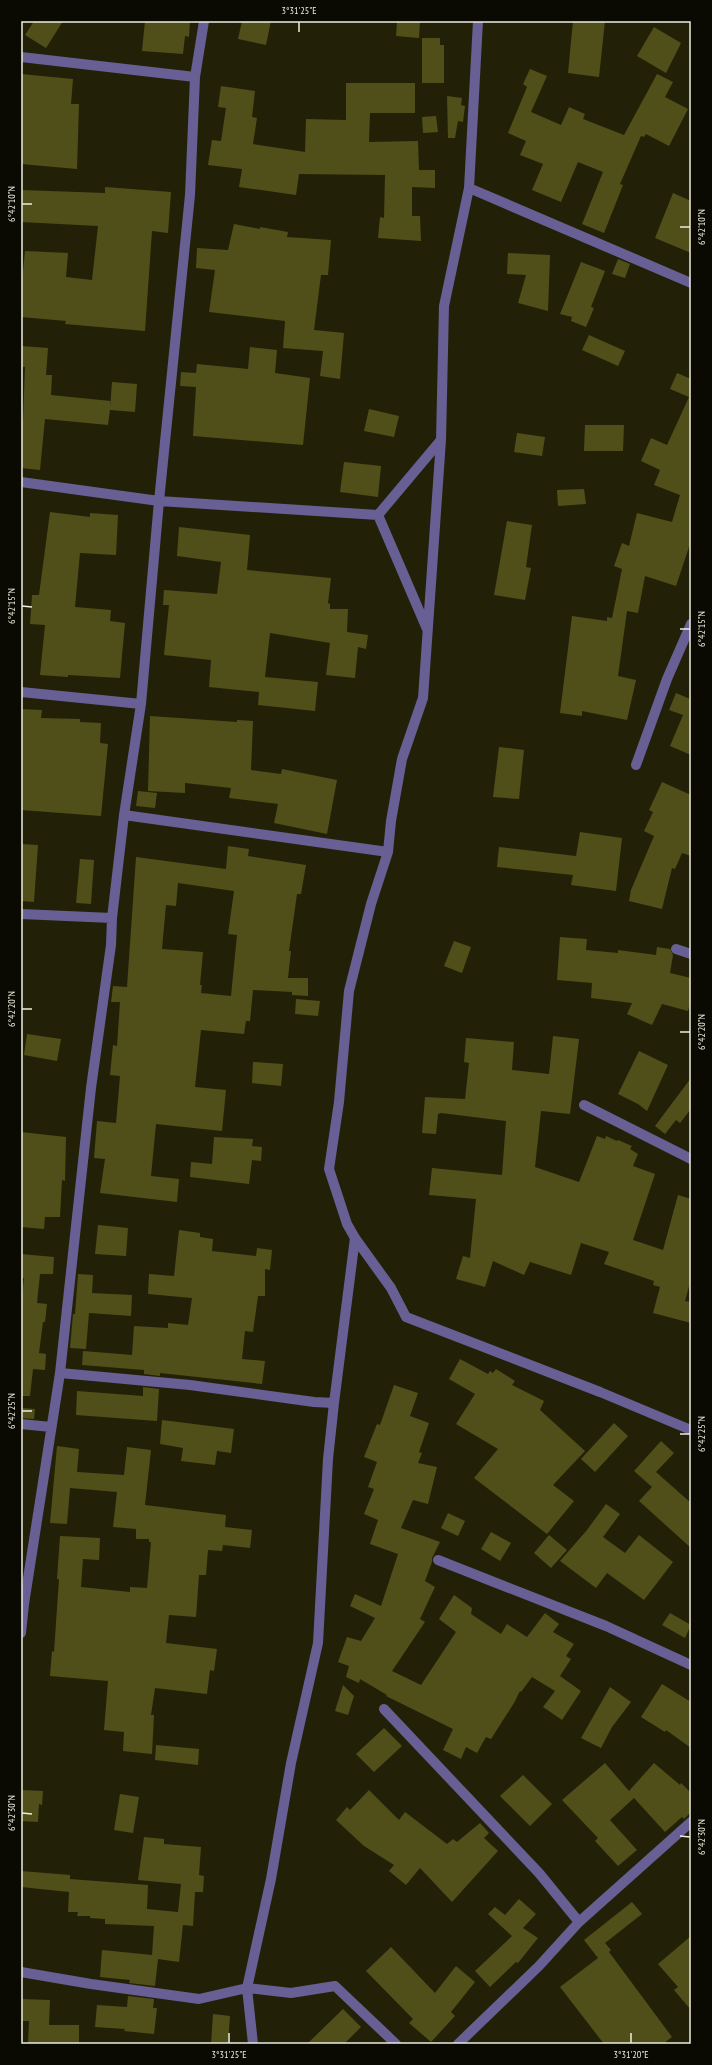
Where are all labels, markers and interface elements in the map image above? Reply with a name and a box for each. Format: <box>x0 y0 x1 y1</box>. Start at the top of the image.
text: 3°31'25"E <box>282 4 316 17</box>
text: 6°42'10"N <box>5 186 18 222</box>
text: 6°42'10"N <box>695 209 708 245</box>
text: 6°42'15"N <box>5 588 18 624</box>
text: 6°42'15"N <box>695 611 708 647</box>
text: 6°42'20"N <box>5 991 18 1027</box>
text: 6°42'20"N <box>695 1014 708 1050</box>
text: 6°42'25"N <box>5 1393 18 1429</box>
text: 6°42'25"N <box>695 1416 708 1452</box>
text: 6°42'30"N <box>5 1795 18 1831</box>
text: 6°42'30"N <box>695 1819 708 1855</box>
text: 3°31'25"E <box>212 2048 246 2061</box>
text: 3°31'20"E <box>614 2048 648 2061</box>

